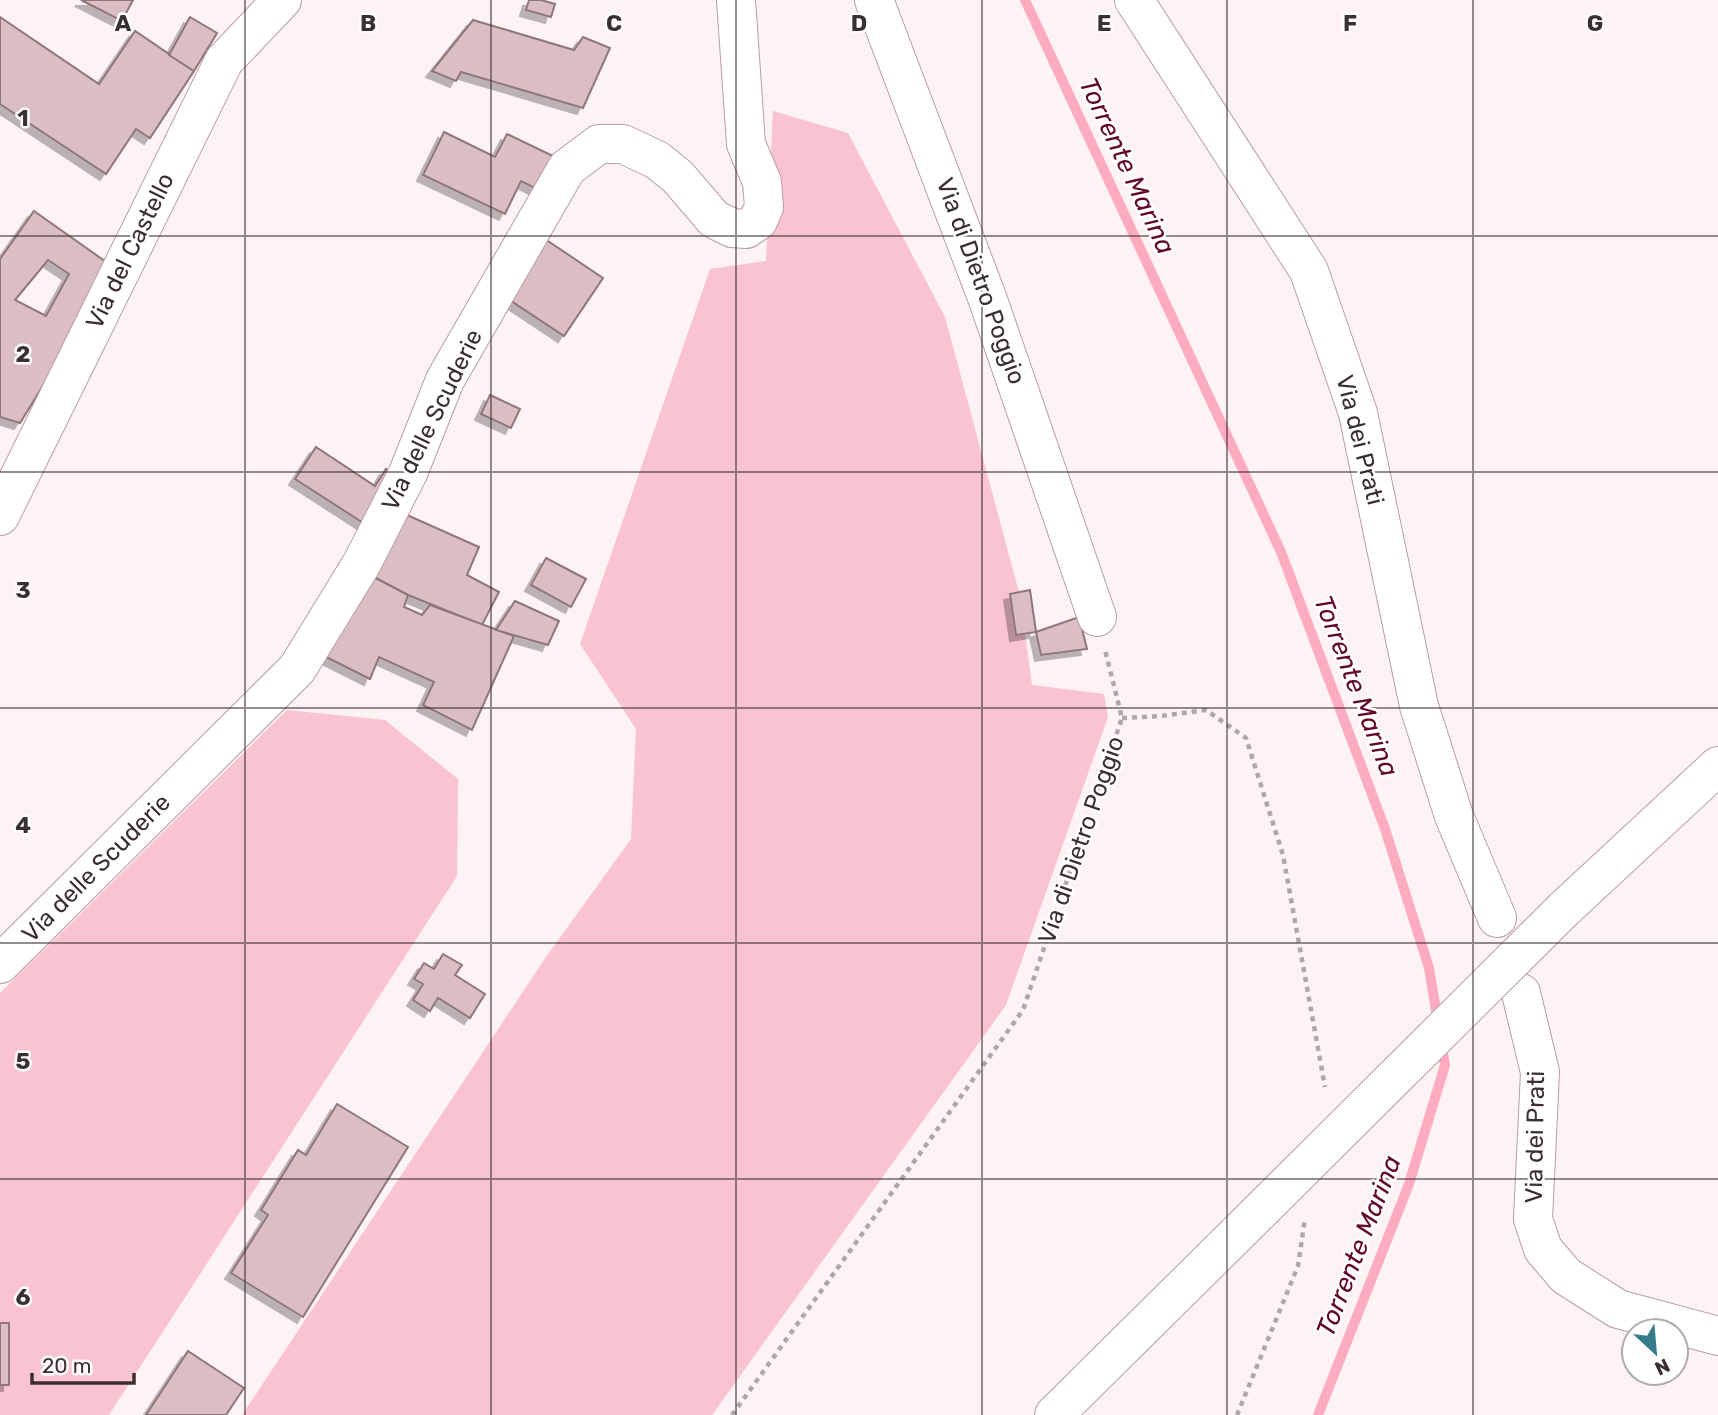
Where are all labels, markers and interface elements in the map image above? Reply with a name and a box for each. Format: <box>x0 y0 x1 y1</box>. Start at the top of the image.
text: A <box>115 9 132 37</box>
text: B <box>360 9 376 37</box>
text: C <box>606 9 622 37</box>
text: D <box>851 9 867 37</box>
text: E <box>1097 9 1111 37</box>
text: F <box>1343 9 1357 37</box>
text: G <box>1587 9 1603 37</box>
water label: Torrente Marina <box>1072 73 1182 259</box>
text: 1 <box>17 104 29 132</box>
street label: Via del Castello <box>80 169 180 333</box>
street label: Via di Dietro Poggio <box>931 174 1031 388</box>
street label: Via delle Scuderie <box>376 325 488 515</box>
text: 2 <box>16 340 30 368</box>
street label: Via dei Prati <box>1330 372 1390 508</box>
text: 3 <box>15 576 31 604</box>
water label: Torrente Marina <box>1307 591 1405 781</box>
street label: Via di Dietro Poggio <box>1032 733 1130 947</box>
street label: Via delle Scuderie <box>16 788 176 948</box>
text: 4 <box>15 811 31 839</box>
text: 5 <box>16 1047 31 1075</box>
street label: Via dei Prati <box>1520 1070 1550 1204</box>
water label: Torrente Marina <box>1310 1151 1408 1341</box>
text: 6 <box>16 1283 31 1311</box>
north arrow <box>1620 1317 1690 1387</box>
scale bar <box>32 1342 133 1386</box>
text: 20 m <box>42 1353 91 1378</box>
text: N <box>1651 1353 1673 1380</box>

